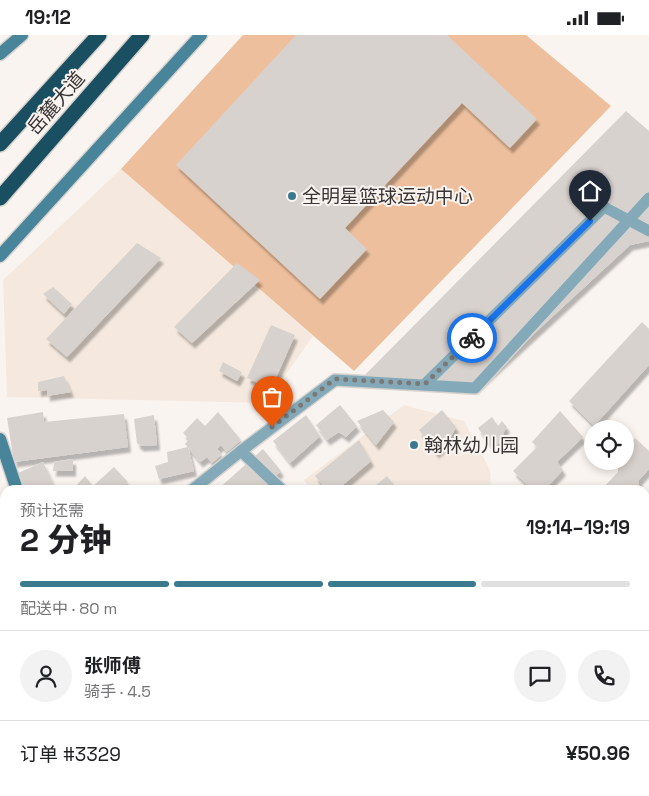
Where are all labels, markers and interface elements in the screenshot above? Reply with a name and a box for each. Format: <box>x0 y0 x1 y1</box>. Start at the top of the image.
text: 19:12 <box>25 5 71 30</box>
street label: 岳麓大道 <box>22 66 90 140</box>
pin <box>569 170 611 221</box>
icon: home <box>576 177 604 205</box>
place label: 全明星篮球运动中心 <box>302 184 473 209</box>
marker: 全明星篮球运动中心 <box>286 190 298 202</box>
courier <box>447 313 497 363</box>
icon: bike <box>458 324 486 352</box>
pin <box>251 376 293 427</box>
icon: bag <box>258 383 286 411</box>
map controls <box>584 420 634 470</box>
button: locate <box>584 420 634 470</box>
place label: 翰林幼儿园 <box>424 433 519 458</box>
marker: 翰林幼儿园 <box>408 439 420 451</box>
text: 预计还需 <box>20 500 84 521</box>
text: 19:14–19:19 <box>526 515 630 540</box>
text: 2 分钟 <box>20 520 111 560</box>
text: 配送中 · 80 m <box>20 598 117 619</box>
button: person <box>20 650 72 702</box>
button: chat <box>514 650 566 702</box>
button: phone <box>578 650 630 702</box>
text: 张师傅 <box>84 653 141 678</box>
text: 骑手 · 4.5 <box>84 681 151 702</box>
text: ¥50.96 <box>566 741 630 766</box>
text: 订单 #3329 <box>20 742 121 767</box>

